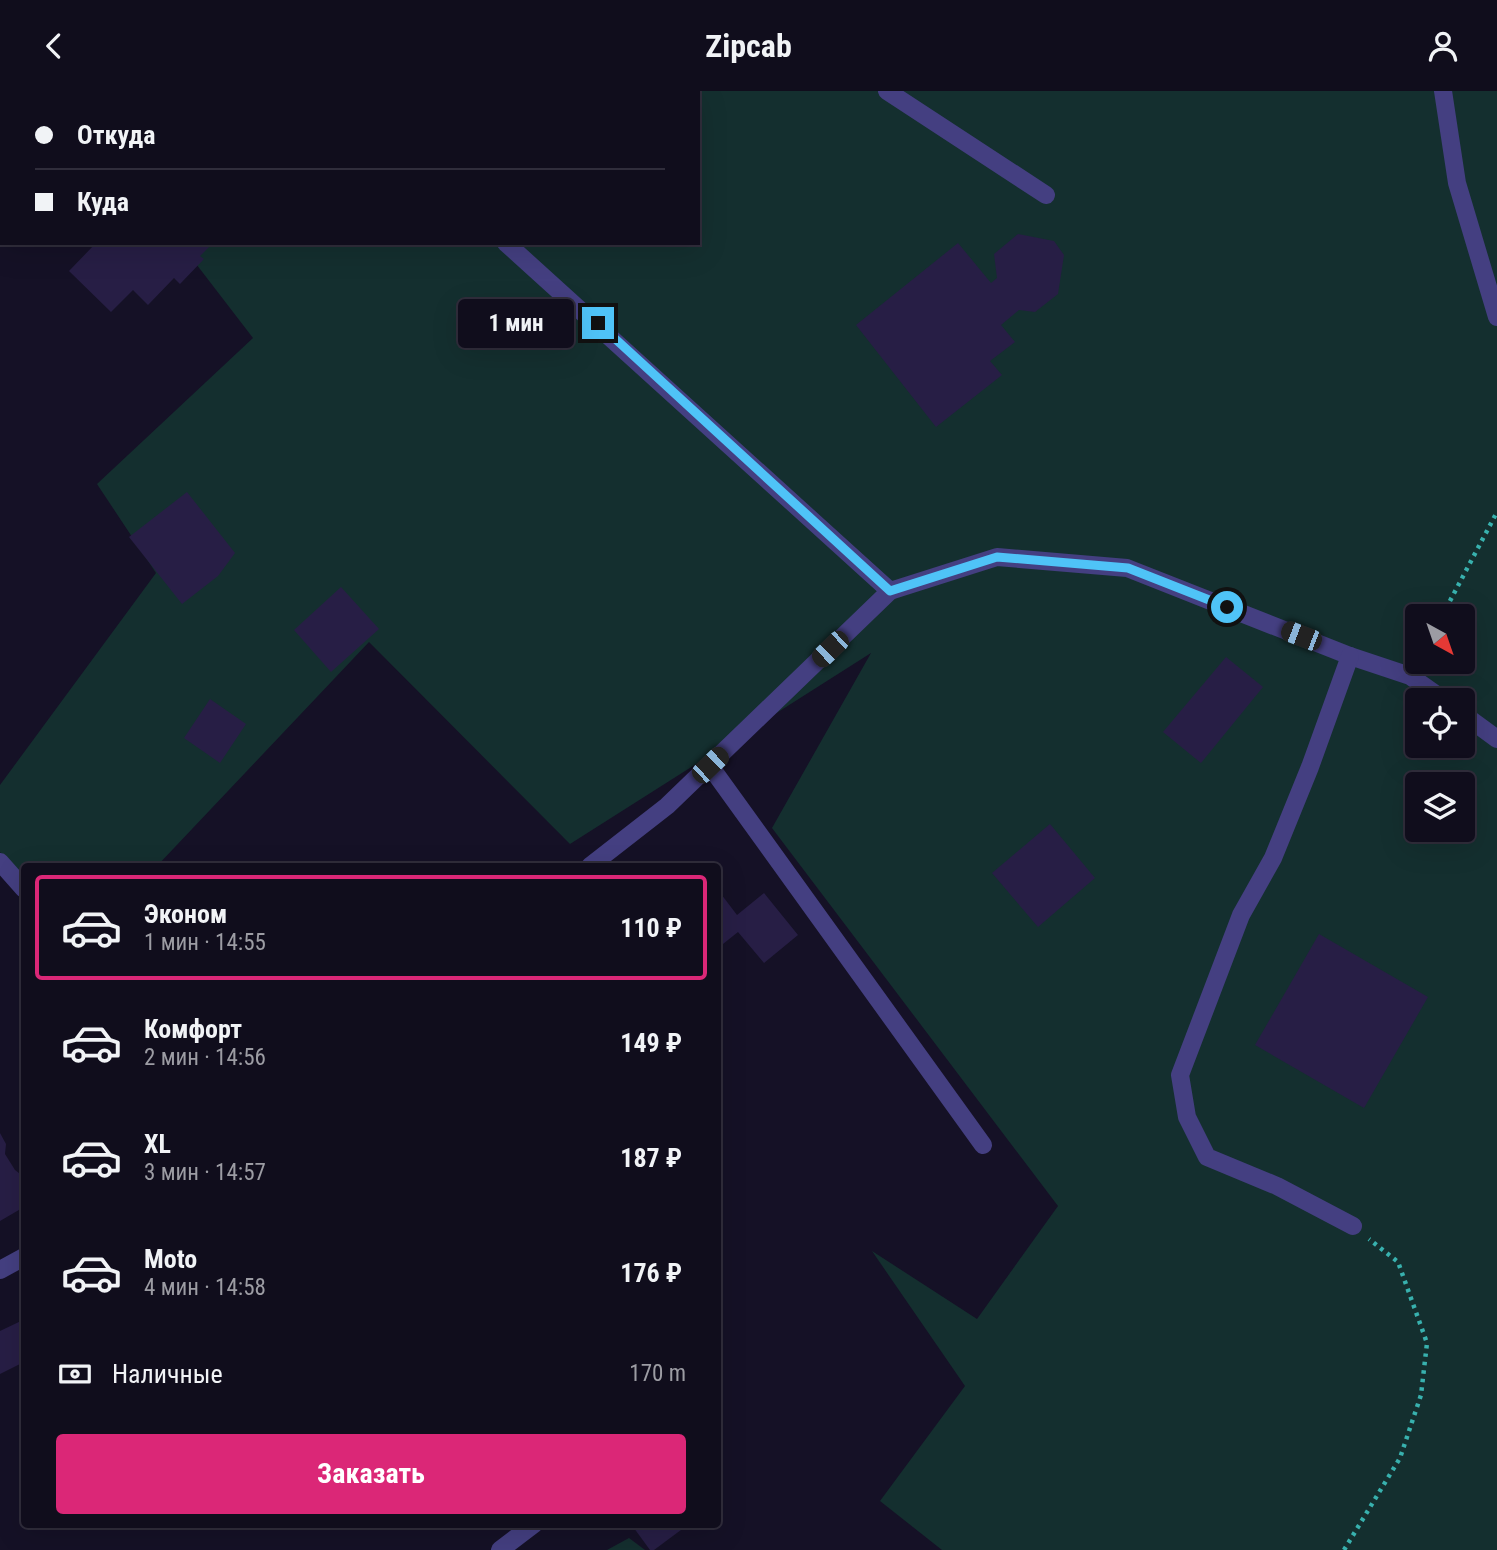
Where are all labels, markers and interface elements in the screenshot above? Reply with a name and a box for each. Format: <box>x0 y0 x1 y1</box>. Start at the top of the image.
icon: back <box>35 27 73 65</box>
text: Zipcab <box>705 27 792 65</box>
icon: person <box>1424 27 1462 65</box>
text: Откуда <box>77 120 155 150</box>
text: Куда <box>77 187 129 217</box>
callout: 1 мин <box>458 299 574 347</box>
route end <box>582 307 614 339</box>
text: 1 мин <box>488 310 544 337</box>
route start <box>1211 591 1243 623</box>
north arrow <box>1405 604 1475 674</box>
map controls <box>1405 604 1475 842</box>
car <box>1278 619 1325 653</box>
car <box>808 627 853 671</box>
button: locate <box>1405 688 1475 758</box>
car <box>688 743 733 787</box>
button: layers <box>1405 772 1475 842</box>
icon: car <box>60 896 123 959</box>
text: Эконом <box>144 899 227 929</box>
text: 110 ₽ <box>620 913 682 943</box>
text: 1 мин · 14:55 <box>144 929 266 956</box>
icon: car <box>60 1011 123 1074</box>
text: Комфорт <box>144 1014 242 1044</box>
text: 149 ₽ <box>620 1028 682 1058</box>
text: 2 мин · 14:56 <box>144 1044 266 1071</box>
icon: car <box>60 1126 123 1189</box>
text: XL <box>144 1129 171 1159</box>
text: 187 ₽ <box>620 1143 682 1173</box>
text: 3 мин · 14:57 <box>144 1159 266 1186</box>
icon: car <box>60 1241 123 1304</box>
text: Moto <box>144 1244 197 1274</box>
text: 176 ₽ <box>620 1258 682 1288</box>
text: 4 мин · 14:58 <box>144 1274 266 1301</box>
icon: cash <box>56 1355 94 1393</box>
text: Наличные <box>112 1359 223 1389</box>
text: 170 m <box>629 1360 686 1387</box>
button: Заказать <box>56 1434 686 1514</box>

